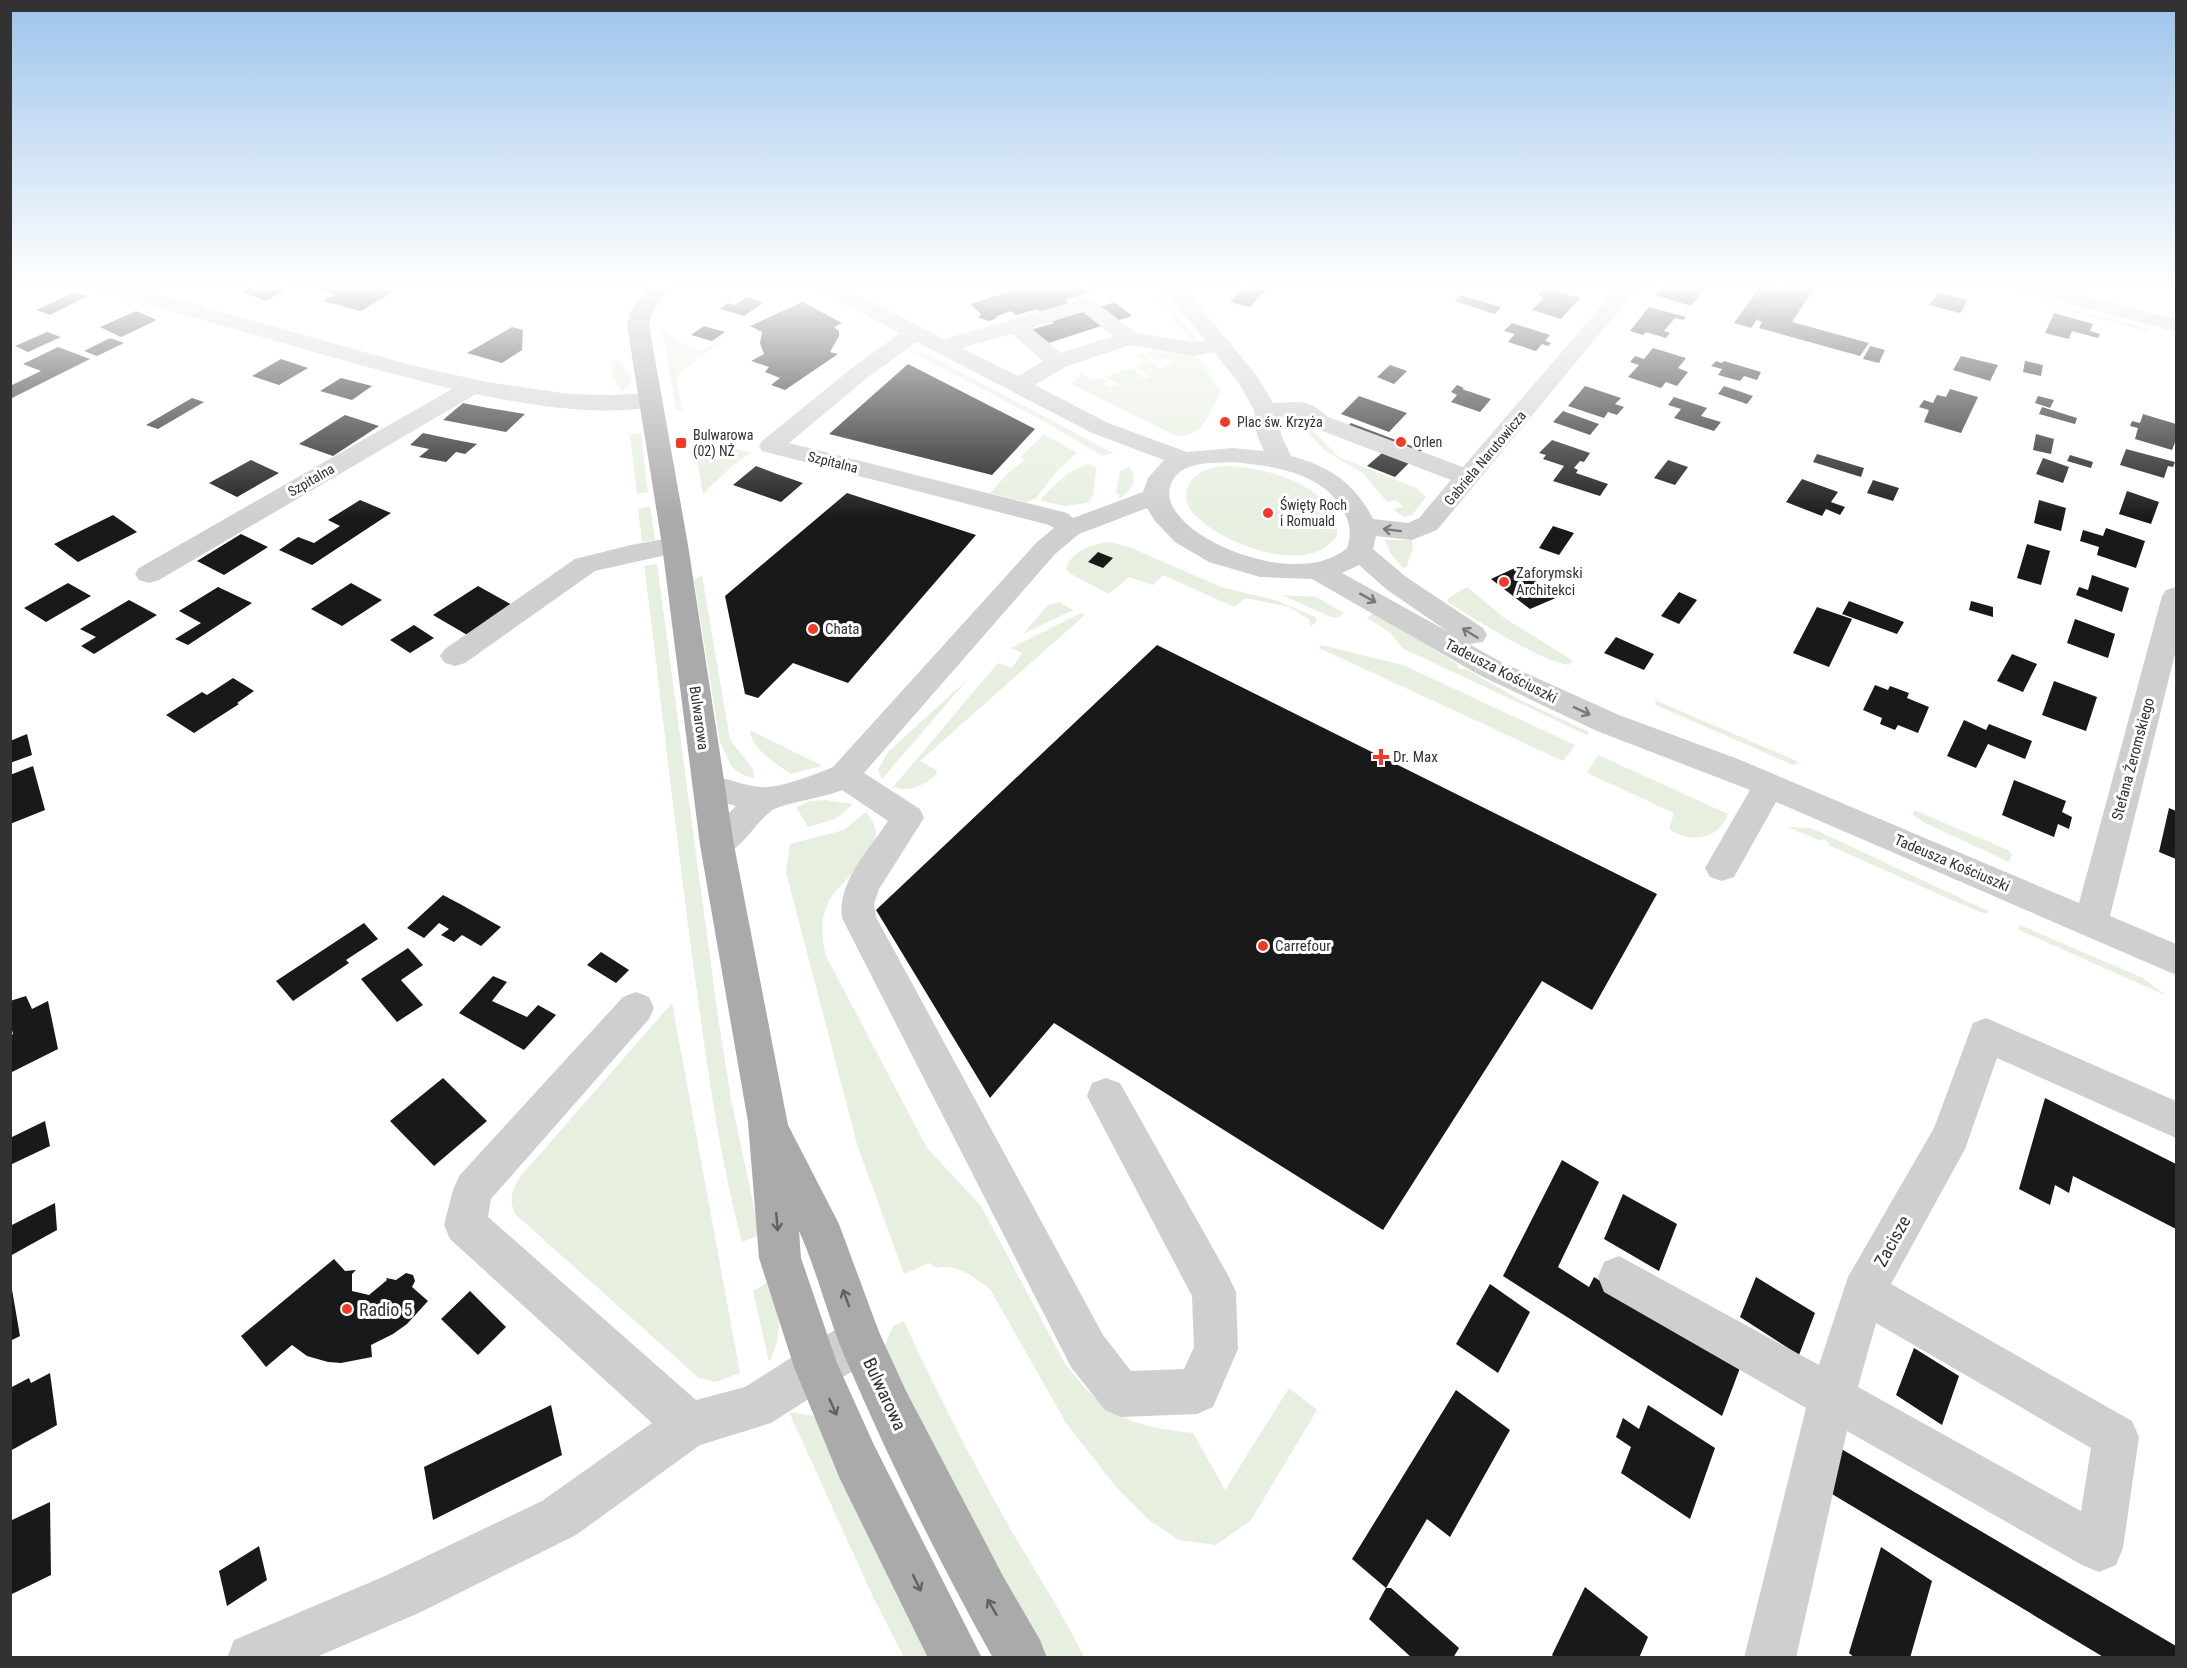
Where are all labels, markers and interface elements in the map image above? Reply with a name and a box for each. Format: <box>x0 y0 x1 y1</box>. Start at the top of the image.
street label: Gabriela Narutowicza <box>1441 408 1529 508</box>
place label: Plac św. Krzyża <box>1237 414 1323 430</box>
marker: Plac św. Krzyża <box>1218 415 1232 429</box>
place label: Bulwarowa (02) NŻ <box>693 427 753 460</box>
place label: Orlen <box>1413 434 1442 450</box>
marker: Orlen <box>1394 435 1408 449</box>
marker: Bulwarowa (02) NŻ <box>674 436 688 450</box>
street label: Szpitalna <box>806 448 860 476</box>
street label: Szpitalna <box>285 460 337 500</box>
place label: Święty Roch i Romuald <box>1280 496 1347 529</box>
marker: Święty Roch i Romuald <box>1261 506 1275 520</box>
one-way arrow <box>1383 524 1403 535</box>
place label: Zaforymski Architekci <box>1516 564 1583 599</box>
marker: Zaforymski Architekci <box>1497 575 1511 589</box>
one-way arrow <box>1359 593 1377 604</box>
place label: Chata <box>825 620 860 638</box>
marker: Chata <box>806 622 820 636</box>
one-way arrow <box>1462 627 1479 639</box>
street label: Tadeusza Kościuszki <box>1442 635 1560 707</box>
street label: Bulwarowa <box>686 685 712 751</box>
street label: Stefana Żeromskiego <box>2108 696 2158 822</box>
one-way arrow <box>1572 706 1590 718</box>
place label: Dr. Max <box>1393 748 1438 766</box>
marker: Dr. Max <box>1374 750 1388 764</box>
street label: Tadeusza Kościuszki <box>1892 831 2012 895</box>
place label: Carrefour <box>1275 937 1331 955</box>
marker: Carrefour <box>1256 939 1270 953</box>
one-way arrow <box>772 1211 783 1231</box>
street label: Zacisze <box>1870 1212 1914 1270</box>
one-way arrow <box>839 1290 850 1308</box>
place label: Radio 5 <box>359 1299 412 1320</box>
marker: Radio 5 <box>340 1302 354 1316</box>
street label: Bulwarowa <box>859 1354 911 1434</box>
one-way arrow <box>828 1398 840 1416</box>
one-way arrow <box>912 1574 924 1592</box>
one-way arrow <box>986 1599 998 1616</box>

